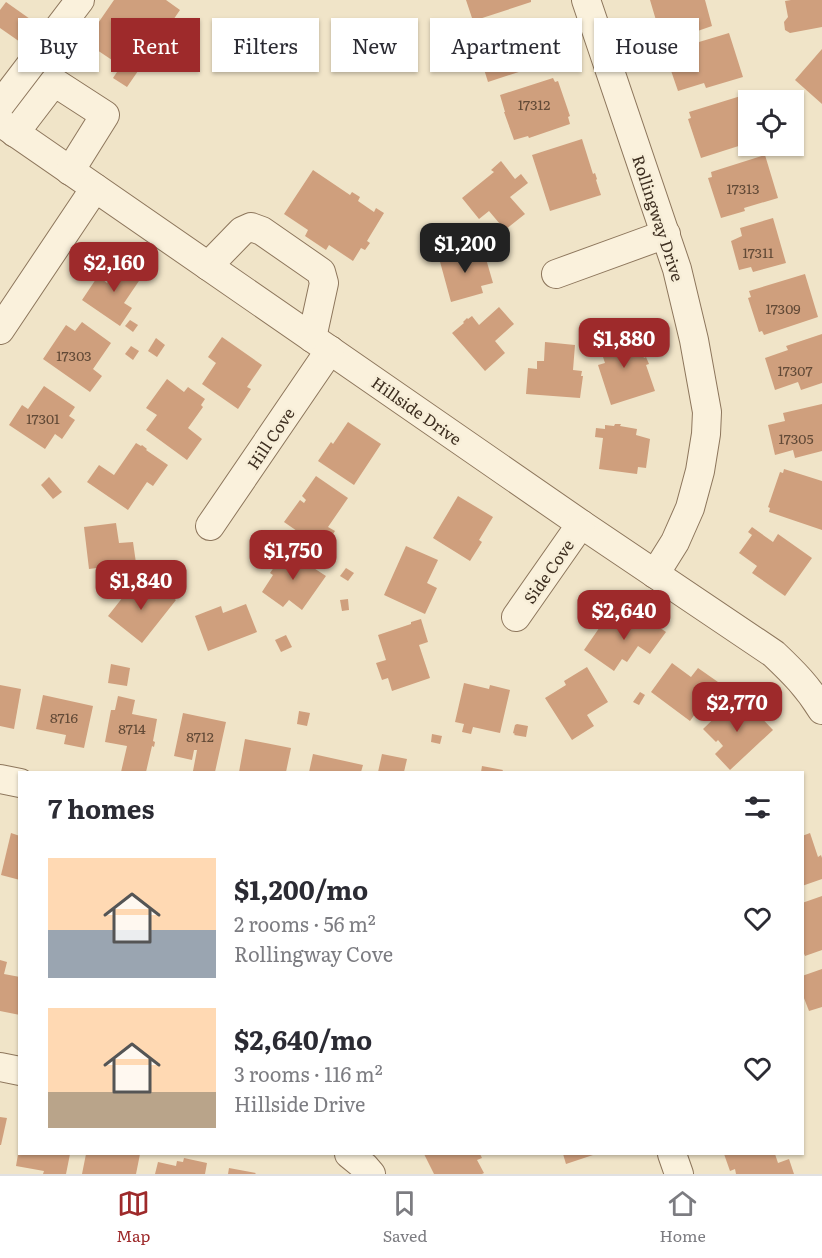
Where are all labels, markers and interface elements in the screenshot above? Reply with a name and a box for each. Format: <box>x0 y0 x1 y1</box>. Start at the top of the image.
chip: Buy <box>18 18 99 72</box>
chip: Rent <box>111 18 200 72</box>
chip: Filters <box>212 18 319 72</box>
chip: New <box>331 18 418 72</box>
chip: Apartment <box>430 18 582 72</box>
chip: House <box>594 18 699 72</box>
map controls <box>738 90 804 156</box>
button: locate <box>738 90 804 156</box>
house number: 17312 <box>518 94 550 114</box>
street label: Rollingway Drive <box>627 152 691 284</box>
house number: 17313 <box>726 178 760 198</box>
pin: $1,200 <box>416 223 514 274</box>
text: $1,200 <box>434 227 496 257</box>
pin: $2,160 <box>65 242 163 293</box>
house number: 17311 <box>742 242 774 262</box>
text: $2,160 <box>83 246 145 276</box>
house number: 17309 <box>765 298 801 318</box>
pin: $1,880 <box>575 318 673 369</box>
text: $1,880 <box>593 322 655 352</box>
house number: 17303 <box>56 345 92 365</box>
house number: 17307 <box>777 360 813 380</box>
street label: Hillside Drive <box>367 370 467 450</box>
street label: Hill Cove <box>240 402 300 474</box>
house number: 17301 <box>26 408 60 428</box>
house number: 17305 <box>778 428 814 448</box>
pin: $1,750 <box>244 530 342 581</box>
text: $1,750 <box>264 534 322 564</box>
street label: Side Cove <box>517 534 579 608</box>
pin: $1,840 <box>92 560 190 611</box>
text: $1,840 <box>110 564 172 594</box>
pin: $2,640 <box>575 590 673 641</box>
text: $2,640 <box>591 594 657 624</box>
pin: $2,770 <box>688 682 786 733</box>
text: $2,770 <box>706 686 768 716</box>
house number: 8716 <box>50 707 78 727</box>
house number: 8714 <box>118 718 146 738</box>
house number: 8712 <box>186 726 214 746</box>
text: 7 homes <box>48 788 154 827</box>
icon: filters <box>741 791 774 824</box>
text: $1,200/mo <box>234 869 368 908</box>
icon: home <box>96 882 168 954</box>
icon: heart <box>741 902 774 935</box>
text: 2 rooms · 56 m² <box>234 908 376 938</box>
text: Rollingway Cove <box>234 938 393 968</box>
text: $2,640/mo <box>234 1019 372 1058</box>
icon: home <box>96 1032 168 1104</box>
icon: heart <box>741 1052 774 1085</box>
text: 3 rooms · 116 m² <box>234 1058 383 1088</box>
text: Hillside Drive <box>234 1088 366 1118</box>
tab: Map <box>116 1187 150 1247</box>
tab: Saved <box>383 1187 427 1247</box>
tab: Home <box>660 1187 706 1247</box>

